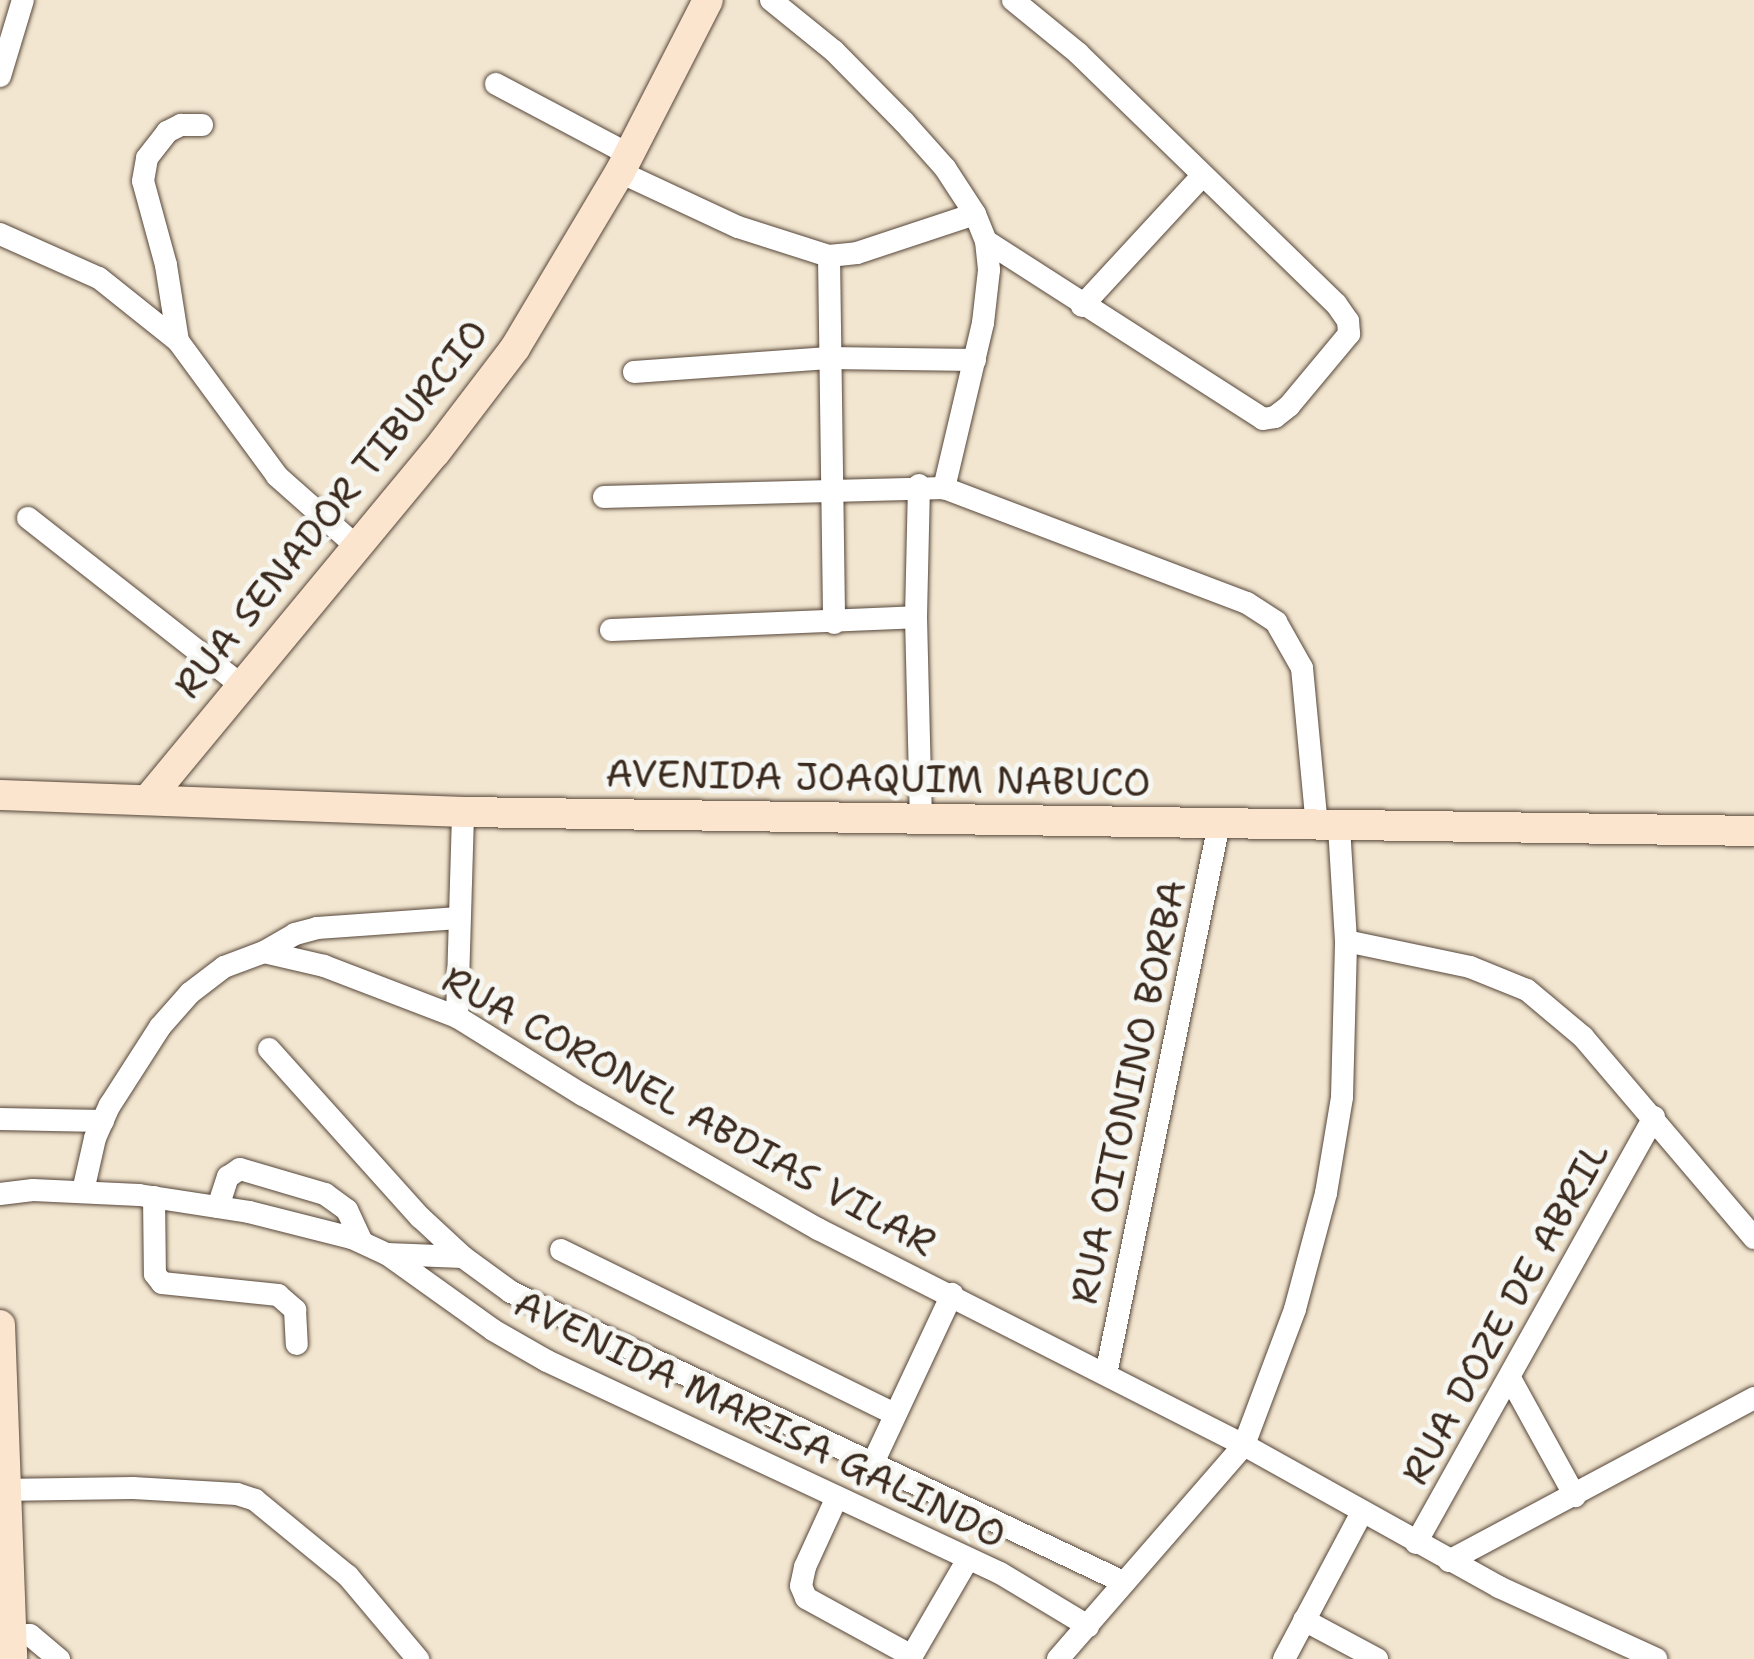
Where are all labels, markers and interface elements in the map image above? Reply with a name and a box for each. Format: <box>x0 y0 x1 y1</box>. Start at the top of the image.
street label: RUA SENADOR TIBURCIO <box>164 311 498 707</box>
street label: AVENIDA JOAQUIM NABUCO <box>605 750 1151 806</box>
street label: RUA OITONINO BORBA <box>1061 876 1195 1308</box>
street label: RUA CORONEL ABDIAS VILAR <box>434 956 944 1266</box>
street label: RUA DOZE DE ABRIL <box>1392 1134 1618 1492</box>
street label: AVENIDA MARISA GALINDO <box>507 1280 1013 1558</box>

